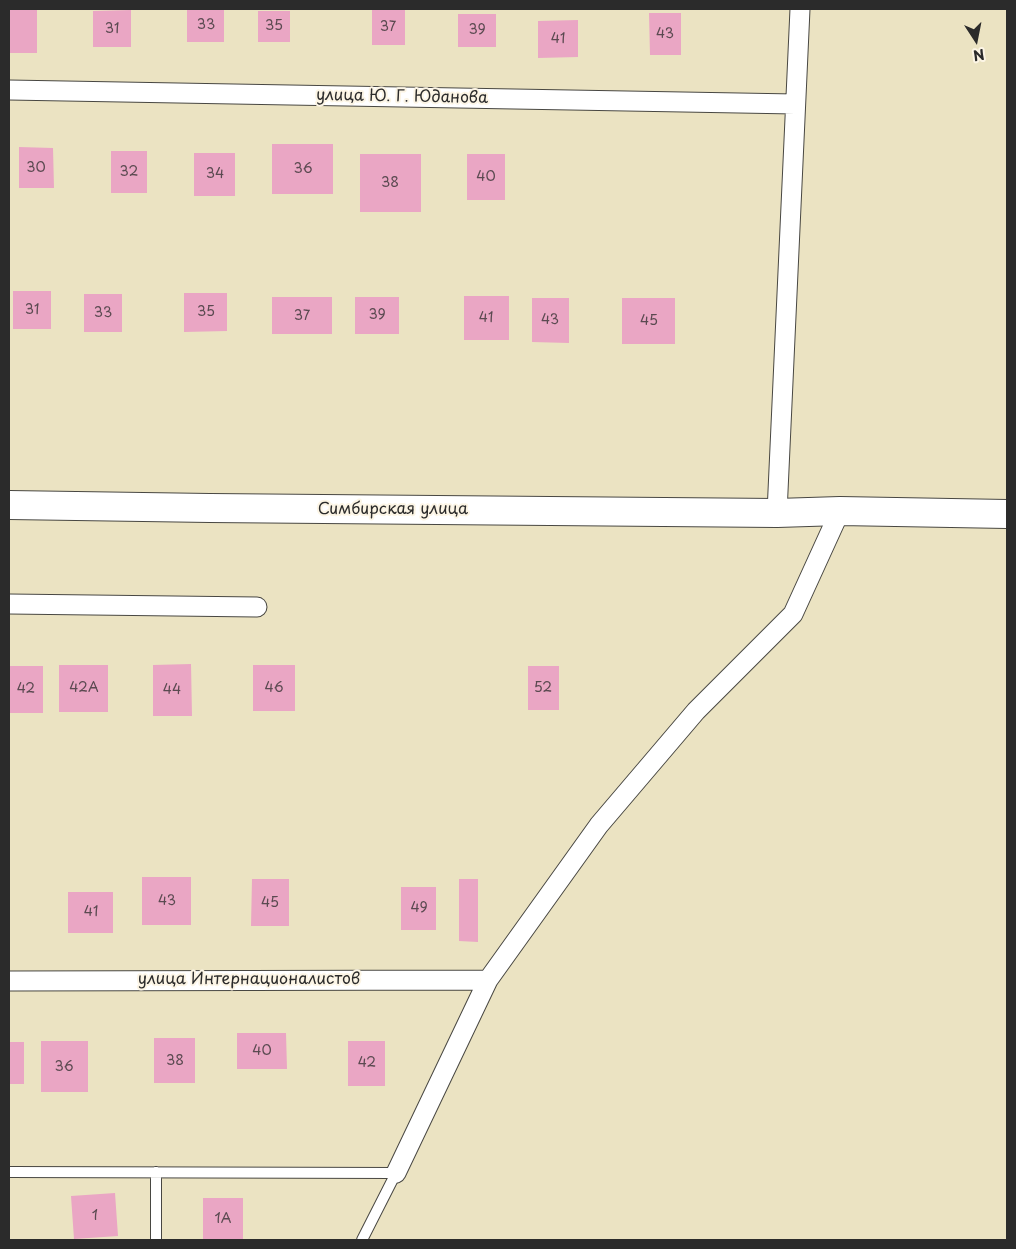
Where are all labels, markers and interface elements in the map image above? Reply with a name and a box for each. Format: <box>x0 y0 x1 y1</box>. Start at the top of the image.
north arrow <box>951 15 1001 65</box>
house number: 33 <box>197 17 215 33</box>
house number: 35 <box>265 18 283 34</box>
house number: 37 <box>380 19 396 35</box>
house number: 31 <box>105 21 119 37</box>
house number: 39 <box>468 22 486 38</box>
house number: 43 <box>656 26 674 42</box>
house number: 41 <box>551 31 565 47</box>
text: N <box>972 44 986 67</box>
street label: улица Ю. Г. Юданова <box>316 86 488 108</box>
house number: 30 <box>26 160 46 176</box>
house number: 36 <box>293 161 313 177</box>
house number: 32 <box>120 164 138 180</box>
house number: 34 <box>206 166 224 182</box>
house number: 40 <box>476 169 496 185</box>
house number: 38 <box>381 175 399 191</box>
house number: 31 <box>25 302 39 318</box>
house number: 35 <box>197 304 215 320</box>
house number: 33 <box>94 305 112 321</box>
house number: 39 <box>368 307 386 323</box>
house number: 37 <box>294 308 310 324</box>
house number: 41 <box>479 310 493 326</box>
house number: 43 <box>541 312 559 328</box>
house number: 45 <box>640 313 658 329</box>
street label: Симбирская улица <box>318 500 468 520</box>
house number: 42А <box>69 680 99 696</box>
house number: 46 <box>264 680 284 696</box>
house number: 52 <box>534 680 552 696</box>
house number: 42 <box>17 681 35 697</box>
house number: 44 <box>163 682 181 698</box>
house number: 43 <box>158 893 176 909</box>
house number: 45 <box>261 895 279 911</box>
house number: 49 <box>410 900 428 916</box>
house number: 41 <box>84 904 98 920</box>
street label: улица Интернационалистов <box>138 970 360 990</box>
house number: 40 <box>252 1043 272 1059</box>
house number: 38 <box>166 1053 184 1069</box>
house number: 42 <box>358 1055 376 1071</box>
house number: 36 <box>54 1059 74 1075</box>
house number: 1 <box>92 1208 98 1224</box>
house number: 1А <box>214 1211 232 1227</box>

